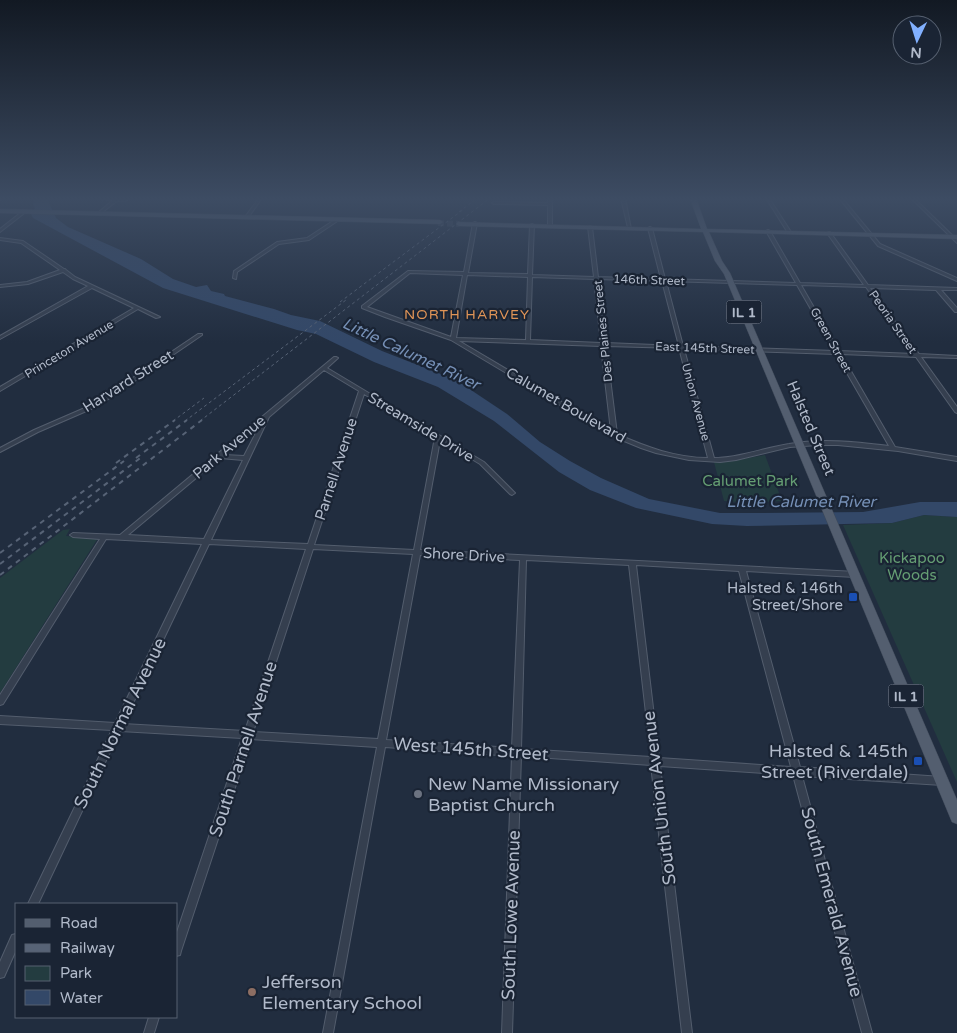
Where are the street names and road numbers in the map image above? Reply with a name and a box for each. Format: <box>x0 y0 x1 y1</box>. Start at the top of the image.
street label: 146th Street <box>613 272 686 288</box>
street label: Des Plaines Street <box>591 279 615 383</box>
street label: Peoria Street <box>866 288 920 357</box>
road number: IL 1 <box>726 300 762 324</box>
street label: Green Street <box>807 305 855 375</box>
street label: Princeton Avenue <box>22 317 116 381</box>
street label: East 145th Street <box>655 339 755 357</box>
street label: Harvard Street <box>79 346 177 416</box>
street label: Union Avenue <box>679 362 713 443</box>
street label: Calumet Boulevard <box>503 363 629 447</box>
street label: Halsted Street <box>783 378 839 478</box>
street label: Streamside Drive <box>365 388 477 466</box>
street label: Park Avenue <box>189 411 269 483</box>
street label: Parnell Avenue <box>311 416 361 522</box>
street label: Shore Drive <box>422 544 506 566</box>
street label: South Normal Avenue <box>69 634 171 812</box>
street label: South Parnell Avenue <box>204 658 282 840</box>
road number: IL 1 <box>888 684 924 708</box>
street label: South Union Avenue <box>637 710 681 886</box>
street label: West 145th Street <box>393 733 549 765</box>
street label: South Emerald Avenue <box>796 805 868 999</box>
street label: South Lowe Avenue <box>497 830 525 1000</box>

